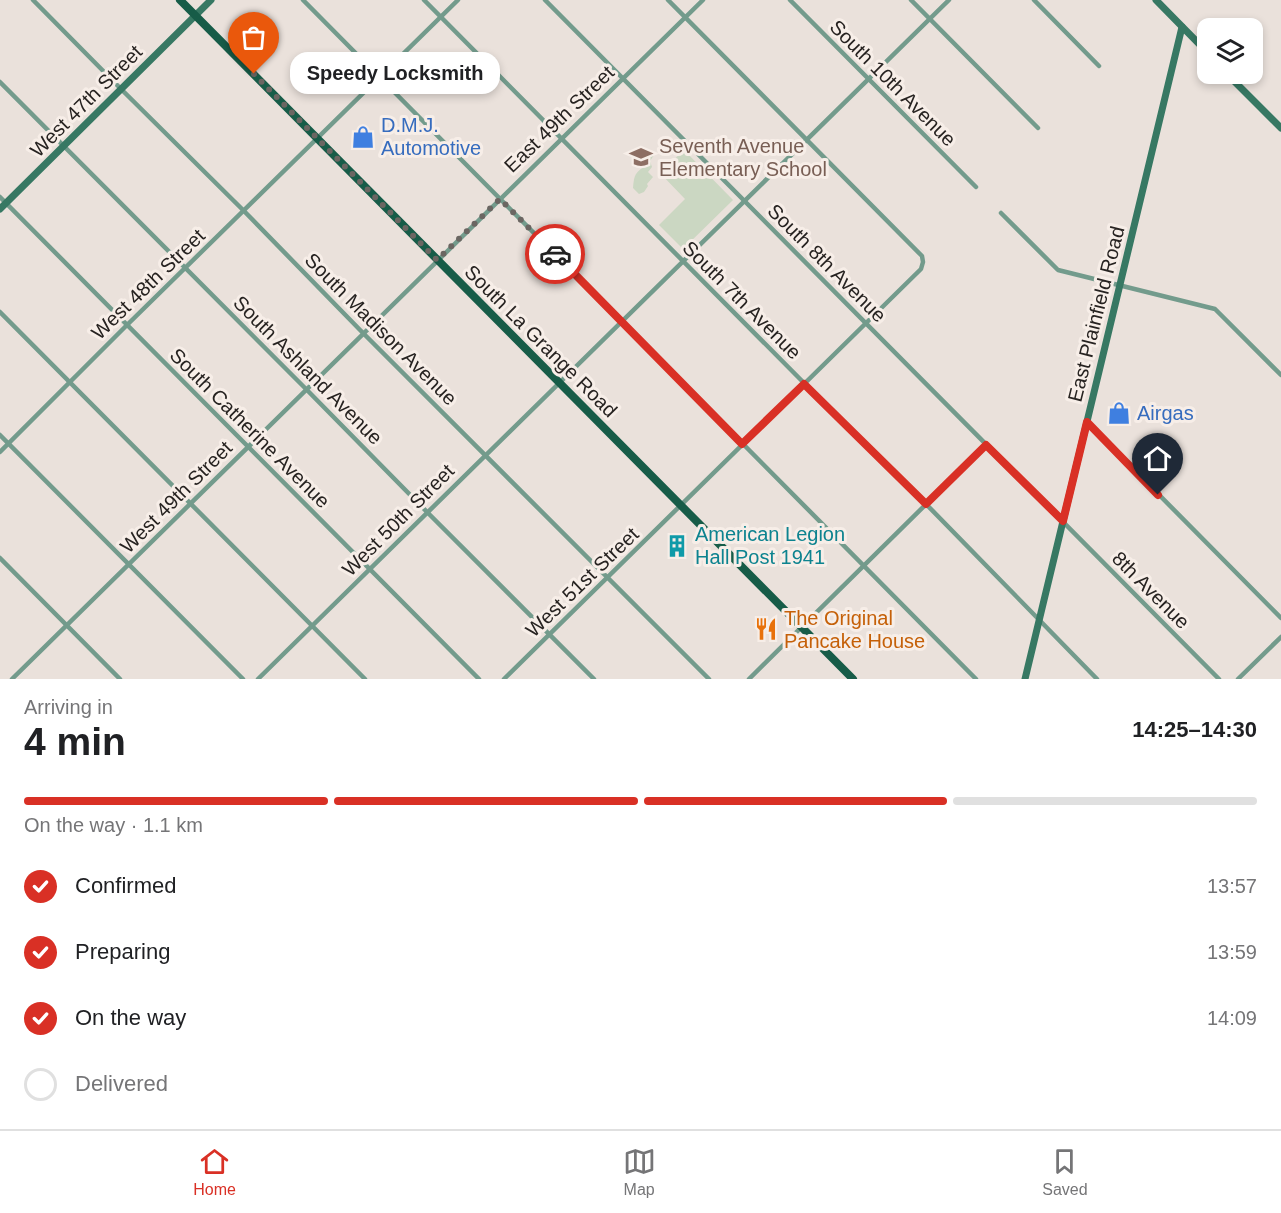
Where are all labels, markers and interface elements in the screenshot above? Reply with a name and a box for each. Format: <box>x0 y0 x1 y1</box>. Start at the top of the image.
pin <box>228 12 279 74</box>
street label: South 10th Avenue <box>826 16 960 150</box>
map controls <box>1197 18 1263 84</box>
button: layers <box>1197 18 1263 84</box>
icon: bag <box>237 21 270 54</box>
street label: West 47th Street <box>26 40 147 161</box>
callout: Speedy Locksmith <box>290 53 500 95</box>
street label: East 49th Street <box>500 61 619 177</box>
text: Speedy Locksmith <box>307 62 483 84</box>
place label: D.M.J. Automotive <box>381 114 481 159</box>
shop icon: D.M.J. Automotive <box>350 124 376 150</box>
place label: Seventh Avenue Elementary School <box>659 135 827 180</box>
school or university icon: Seventh Avenue Elementary School <box>628 144 654 170</box>
street label: South 8th Avenue <box>764 200 890 326</box>
street label: West 48th Street <box>87 224 209 344</box>
courier <box>525 224 585 284</box>
street label: East Plainfield Road <box>1064 224 1128 404</box>
street label: South 7th Avenue <box>679 237 805 363</box>
icon: car <box>539 238 572 271</box>
street label: South Madison Avenue <box>301 249 461 409</box>
street label: South La Grange Road <box>460 260 622 422</box>
street label: South Ashland Avenue <box>229 291 387 449</box>
street label: South Catherine Avenue <box>166 344 334 512</box>
shop icon: Airgas <box>1106 400 1132 426</box>
place label: Airgas <box>1137 402 1194 424</box>
pin <box>1132 433 1183 495</box>
street label: West 49th Street <box>116 436 237 557</box>
icon: home <box>1141 442 1174 475</box>
street label: West 50th Street <box>338 459 459 580</box>
street label: West 51st Street <box>521 523 643 641</box>
place label: American Legion Hall Post 1941 <box>695 523 845 568</box>
building icon: American Legion Hall Post 1941 <box>664 533 690 559</box>
street label: 8th Avenue <box>1108 547 1194 633</box>
place label: The Original Pancake House <box>784 607 925 652</box>
restaurant icon: The Original Pancake House <box>753 616 779 642</box>
text: Arriving in <box>24 696 113 718</box>
text: 14:25–14:30 <box>1132 717 1257 742</box>
text: 4 min <box>24 720 126 763</box>
text: On the way · 1.1 km <box>24 814 203 836</box>
icon: check <box>24 870 57 903</box>
text: Confirmed <box>75 873 176 898</box>
text: 13:57 <box>1207 875 1257 897</box>
icon: check <box>24 936 57 969</box>
text: Preparing <box>75 939 170 964</box>
text: 13:59 <box>1207 941 1257 963</box>
icon: check <box>24 1002 57 1035</box>
text: On the way <box>75 1005 186 1030</box>
text: 14:09 <box>1207 1007 1257 1029</box>
text: Delivered <box>75 1071 168 1096</box>
tab: Home <box>193 1145 236 1199</box>
tab: Map <box>623 1145 656 1199</box>
tab: Saved <box>1042 1145 1088 1199</box>

